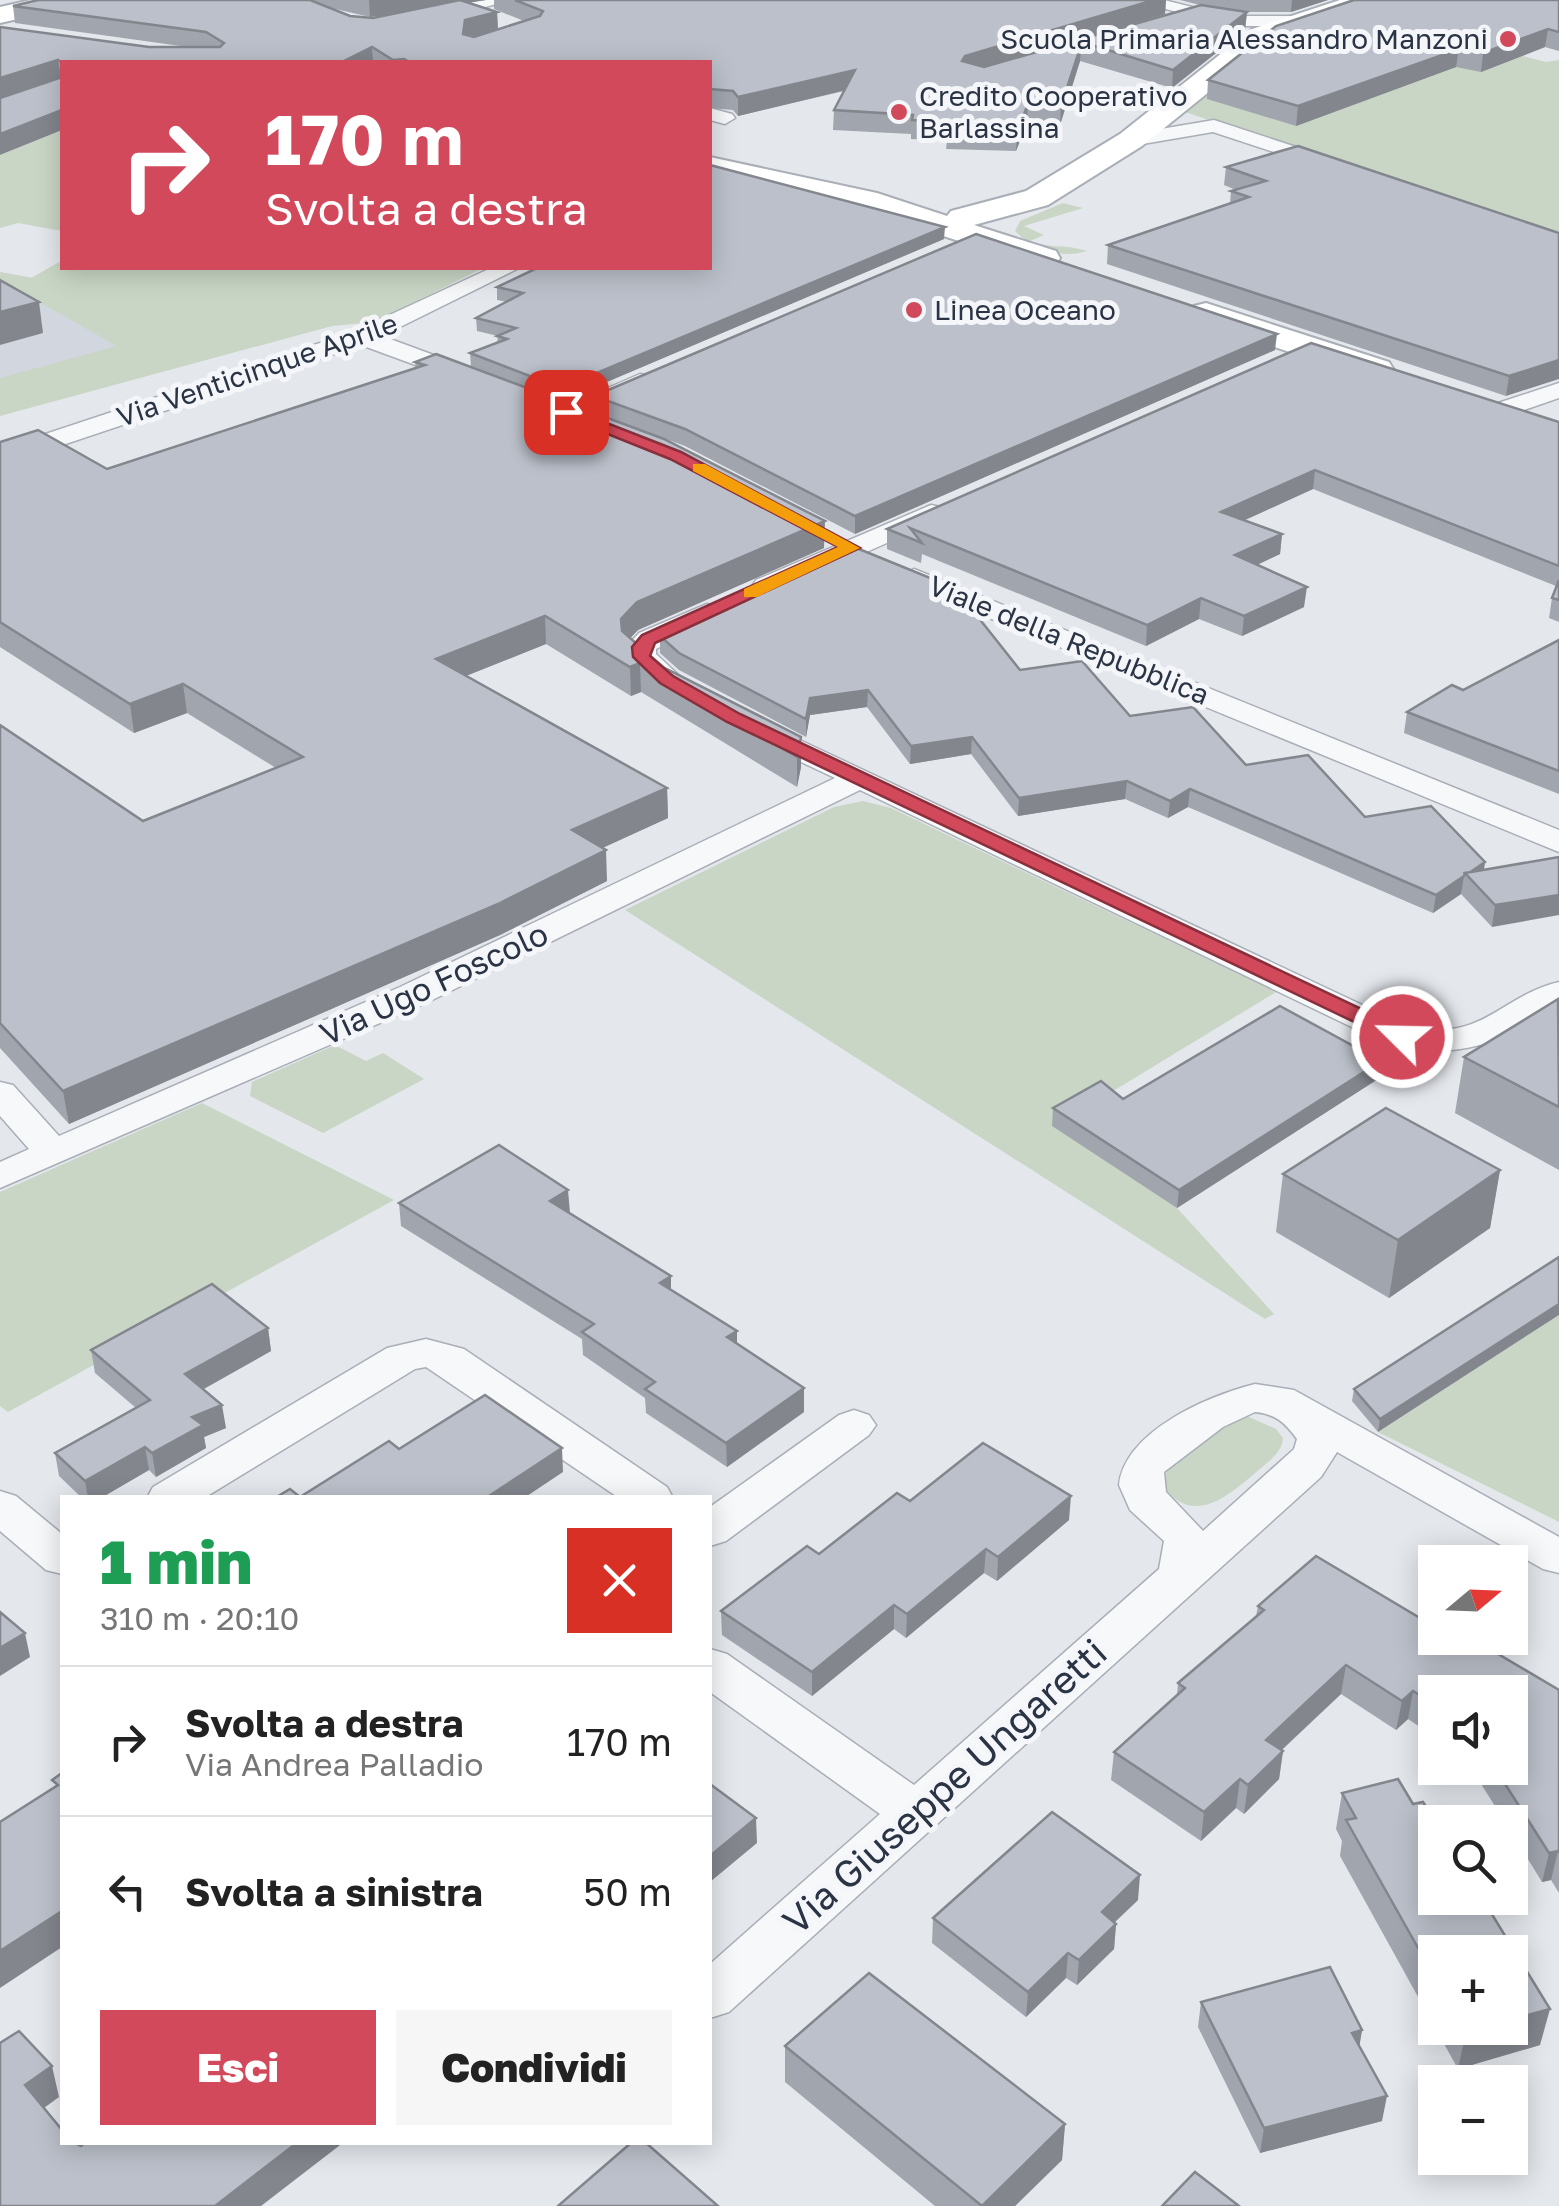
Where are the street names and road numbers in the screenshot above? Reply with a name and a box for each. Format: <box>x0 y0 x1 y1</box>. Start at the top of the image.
street label: Via Venticinque Aprile <box>112 306 402 433</box>
street label: Viale della Repubblica <box>924 568 1214 711</box>
street label: Via Ugo Foscolo <box>314 914 554 1053</box>
street label: Via Giuseppe Ungaretti <box>773 1629 1115 1943</box>

